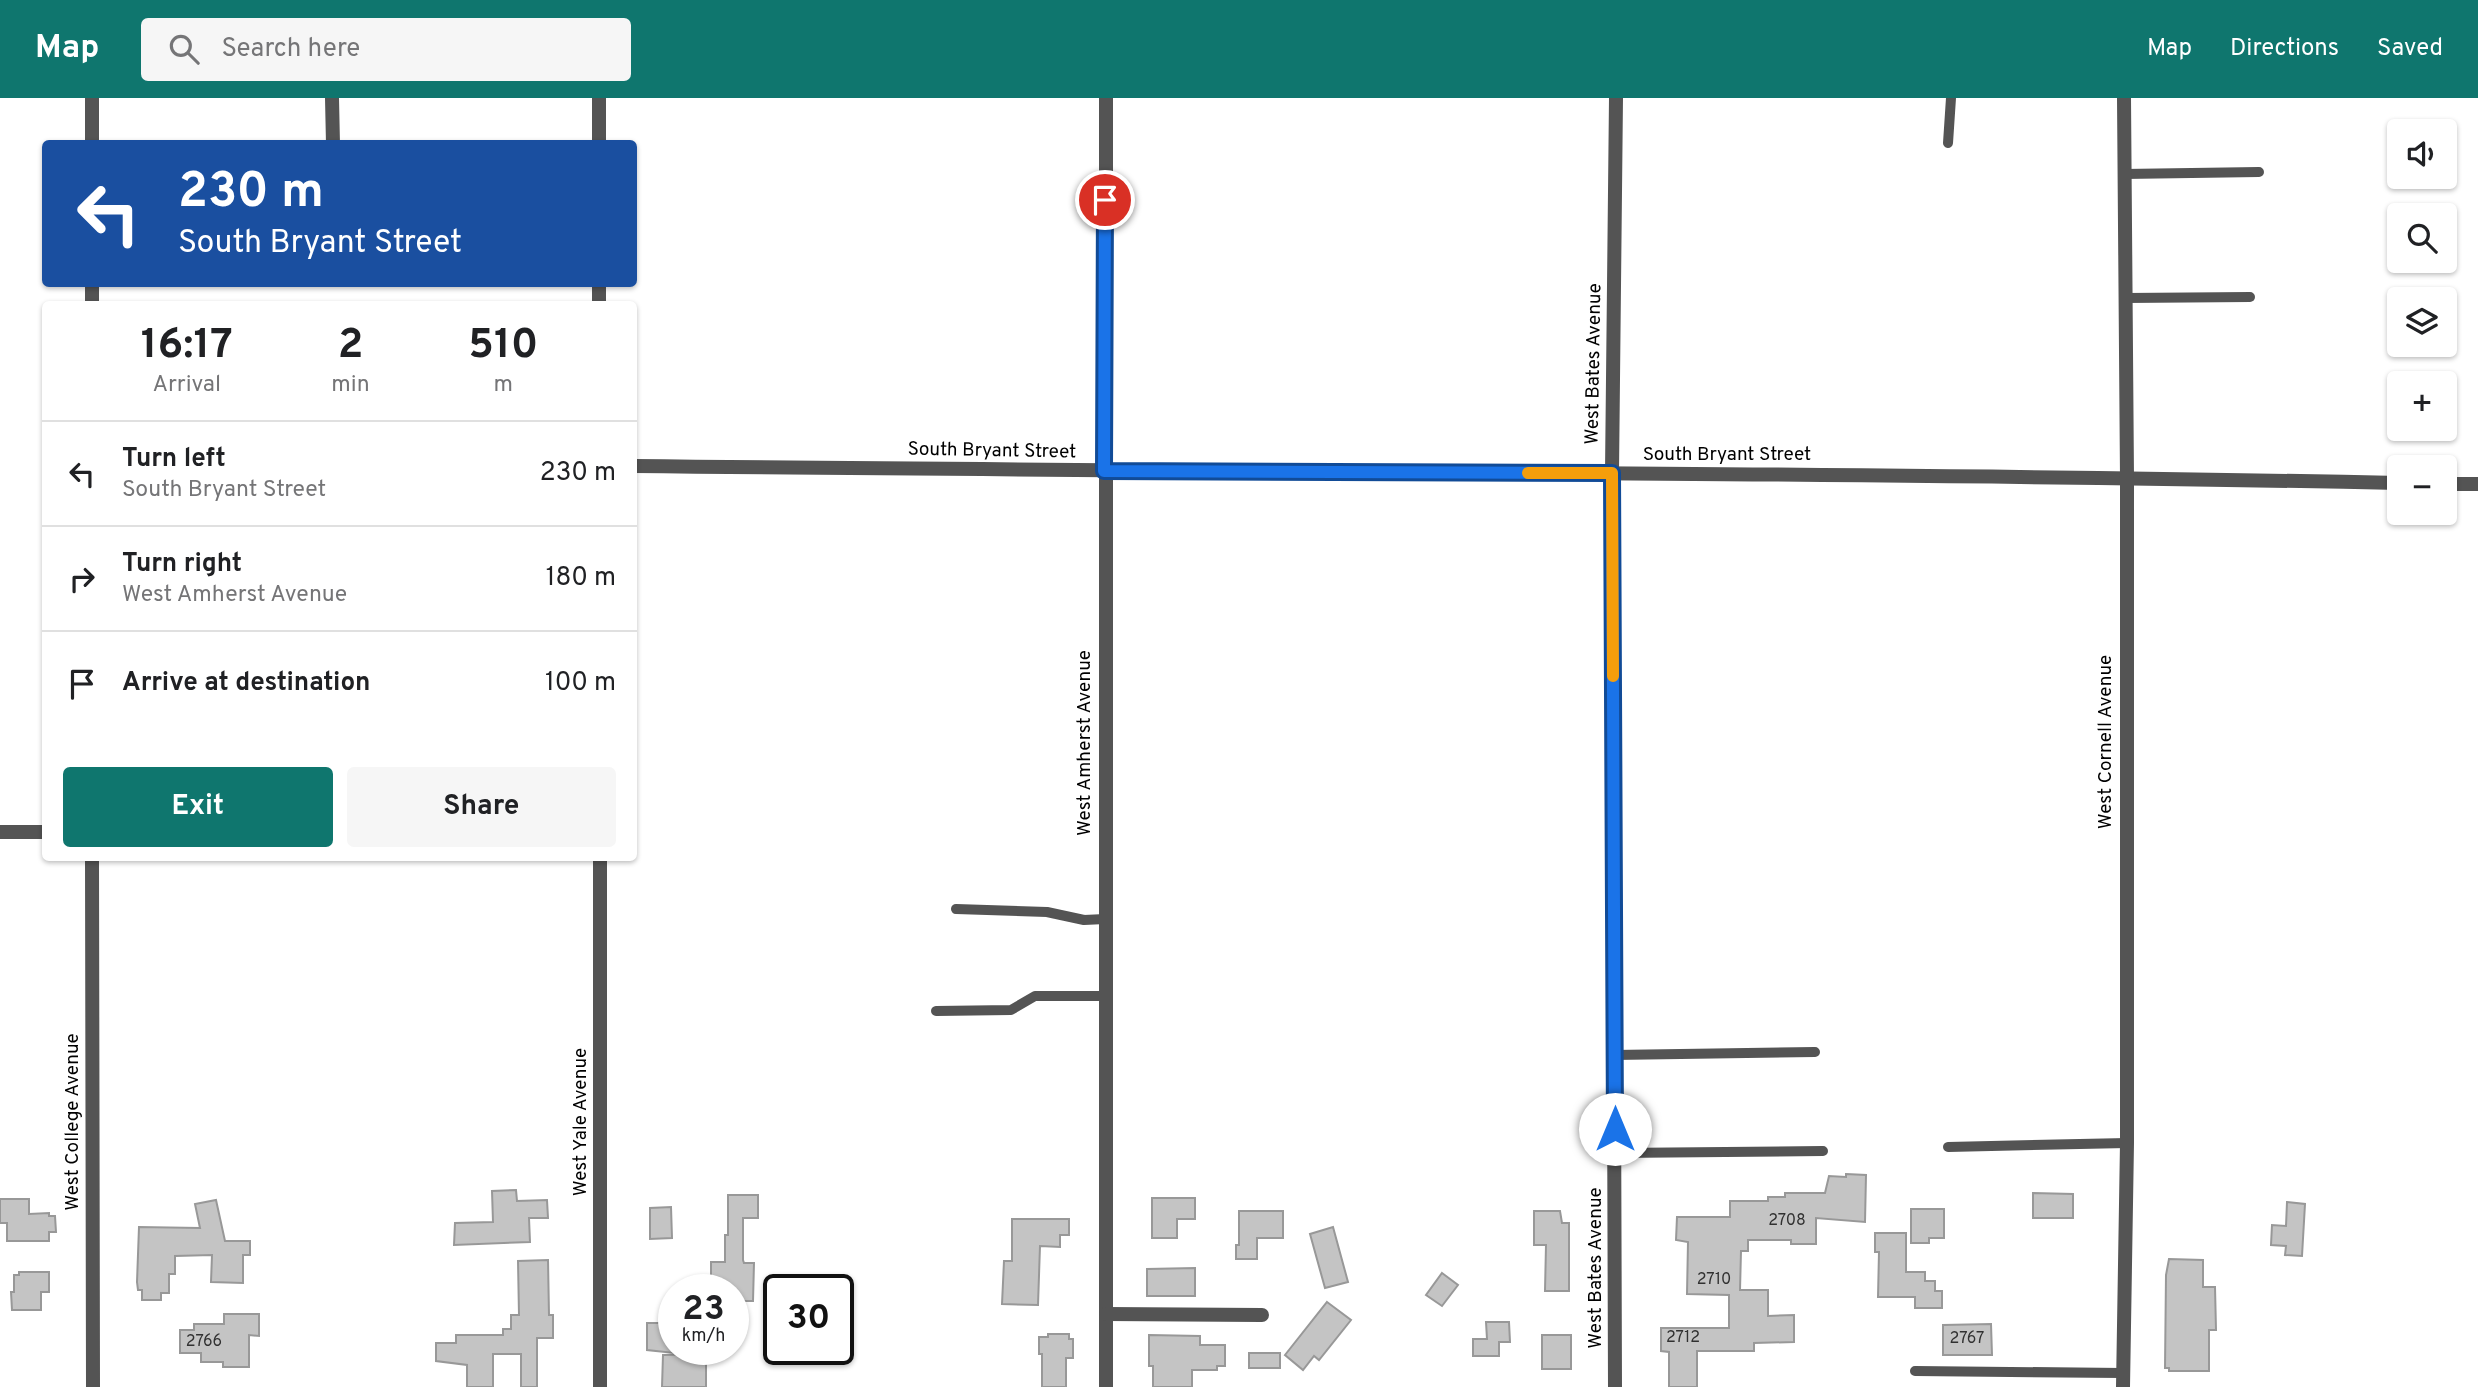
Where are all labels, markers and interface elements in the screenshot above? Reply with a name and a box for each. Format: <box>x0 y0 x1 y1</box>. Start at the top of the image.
search box <box>141 18 631 81</box>
text: Map <box>35 28 99 70</box>
icon: search <box>165 30 203 68</box>
text: Search here <box>221 33 360 66</box>
text: Map <box>2147 34 2192 64</box>
text: Directions <box>2230 34 2339 64</box>
text: Saved <box>2377 34 2443 64</box>
map controls <box>2387 119 2457 525</box>
button: sound <box>2387 119 2457 189</box>
text: 230 m <box>178 163 324 225</box>
icon: left <box>63 168 154 259</box>
pin <box>1075 170 1135 230</box>
icon: arrive <box>1086 181 1124 219</box>
button: search <box>2387 203 2457 273</box>
text: South Bryant Street <box>178 224 462 264</box>
street label: West Bates Avenue <box>1581 283 1607 445</box>
button: layers <box>2387 287 2457 357</box>
text: 16:17 <box>141 320 233 373</box>
text: 2 <box>338 320 363 373</box>
text: 510 <box>468 320 538 373</box>
text: Arrival <box>152 371 221 400</box>
text: min <box>331 371 370 400</box>
text: m <box>494 371 513 400</box>
button: + <box>2387 371 2457 441</box>
street label: South Bryant Street <box>907 438 1077 464</box>
text: Turn left <box>122 443 226 476</box>
street label: South Bryant Street <box>1643 443 1811 467</box>
icon: left <box>63 455 101 493</box>
button: − <box>2387 455 2457 525</box>
text: 230 m <box>540 457 616 490</box>
text: South Bryant Street <box>122 476 326 505</box>
text: Turn right <box>122 548 242 581</box>
icon: right <box>63 560 101 598</box>
text: 180 m <box>546 562 616 595</box>
text: West Amherst Avenue <box>122 581 347 610</box>
street label: West Amherst Avenue <box>1073 650 1097 836</box>
street label: West Cornell Avenue <box>2094 655 2118 829</box>
icon: arrive <box>63 665 101 703</box>
text: Arrive at destination <box>122 667 370 700</box>
text: 100 m <box>545 667 616 700</box>
button: Exit <box>63 767 333 847</box>
button: Share <box>347 767 616 847</box>
street label: West College Avenue <box>61 1033 85 1211</box>
street label: West Yale Avenue <box>569 1048 593 1196</box>
position arrow <box>1578 1092 1652 1166</box>
street label: West Bates Avenue <box>1584 1187 1608 1349</box>
house number: 2708 <box>1768 1211 1806 1231</box>
house number: 2710 <box>1697 1270 1731 1290</box>
speed limit sign: 30 <box>763 1274 854 1365</box>
text: 23 <box>682 1288 725 1332</box>
text: km/h <box>682 1325 725 1348</box>
house number: 2712 <box>1666 1328 1700 1348</box>
house number: 2767 <box>1950 1329 1984 1349</box>
house number: 2766 <box>186 1332 222 1352</box>

